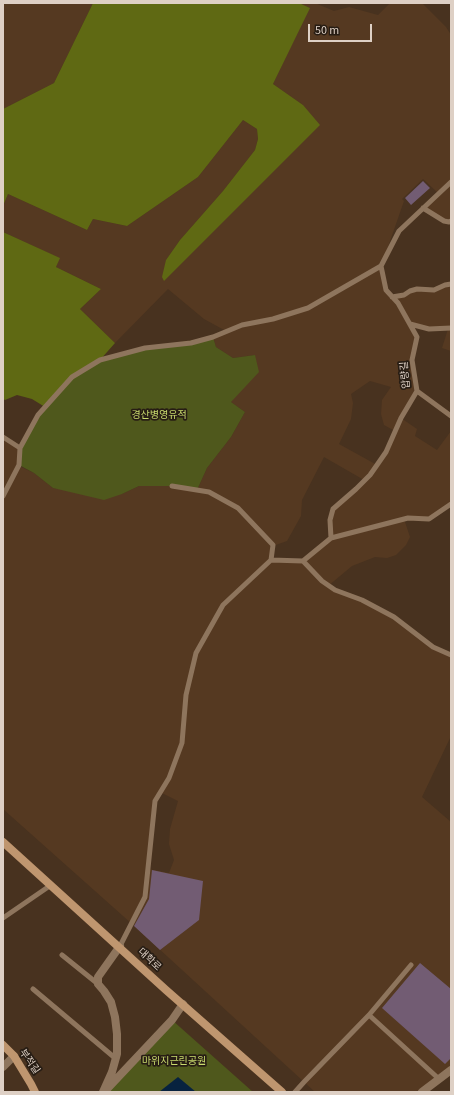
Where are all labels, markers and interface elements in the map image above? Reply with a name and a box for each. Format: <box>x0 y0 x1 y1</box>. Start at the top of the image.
scale bar <box>310 16 374 42</box>
text: 50 m <box>315 22 339 39</box>
street label: 압량길 <box>399 361 413 389</box>
park label: 경산병영유적 <box>131 410 187 422</box>
street label: 대학로 <box>135 946 163 974</box>
street label: 부적길 <box>16 1047 42 1077</box>
park label: 마위지근린공원 <box>142 1056 206 1068</box>

